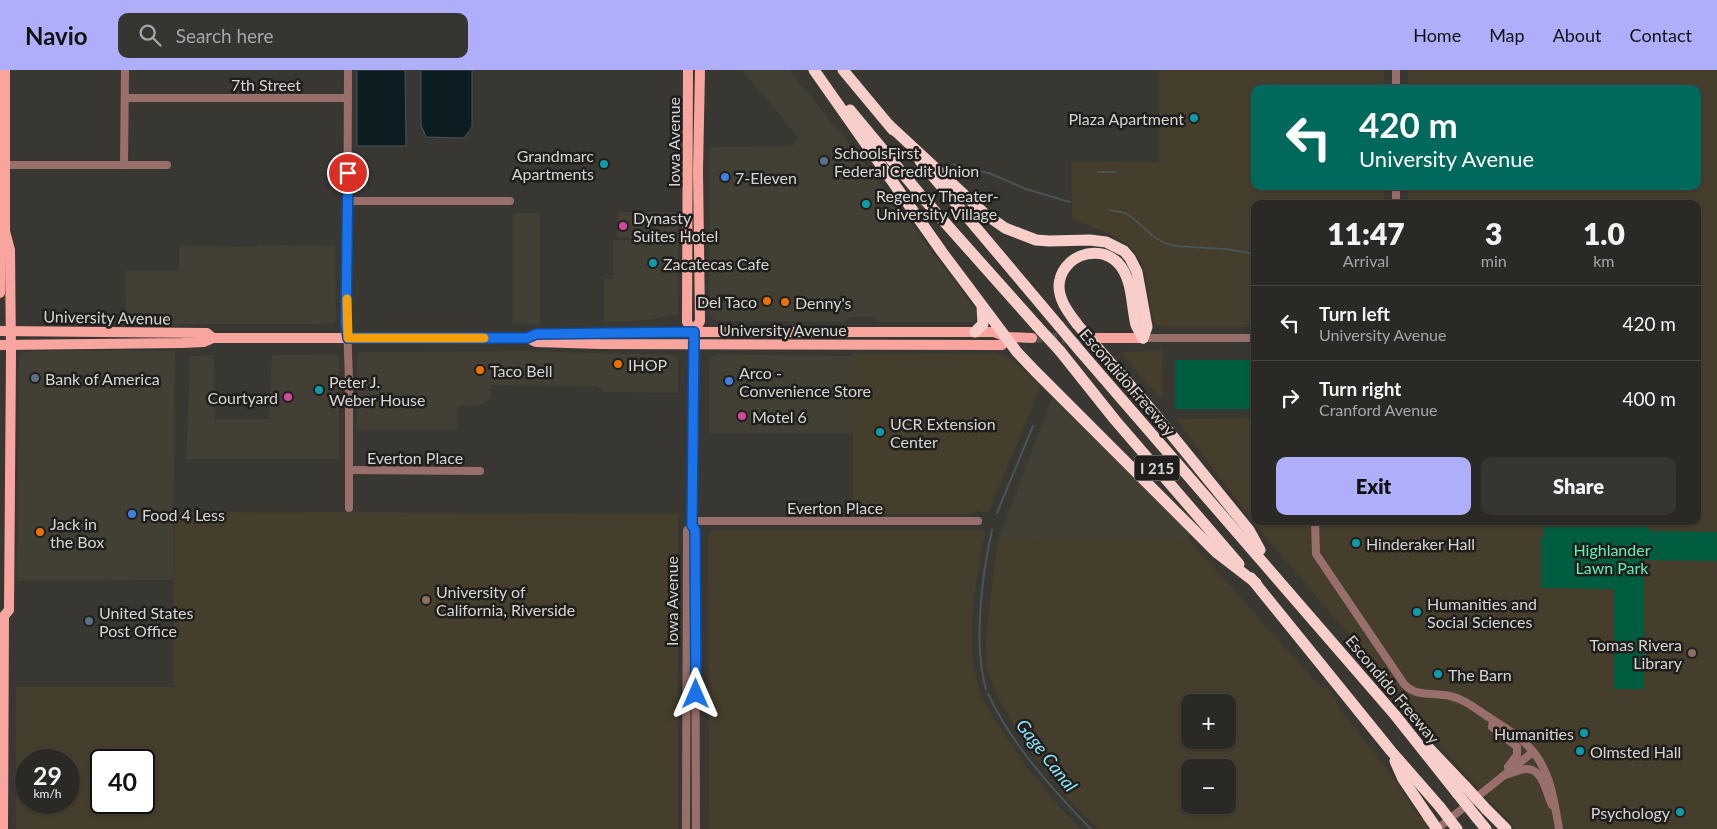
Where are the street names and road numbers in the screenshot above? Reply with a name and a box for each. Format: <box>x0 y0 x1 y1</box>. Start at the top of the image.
street label: 7th Street <box>231 75 301 94</box>
street label: Iowa Avenue <box>664 97 683 187</box>
street label: University Avenue <box>43 306 171 328</box>
street label: University Avenue <box>719 320 847 339</box>
street label: Escondido Freeway <box>1076 325 1180 440</box>
street label: Everton Place <box>367 448 463 467</box>
road number: I 215 <box>1134 456 1180 480</box>
street label: Everton Place <box>787 498 883 517</box>
street label: Iowa Avenue <box>662 556 681 646</box>
street label: Escondido Freeway <box>1342 631 1444 748</box>

